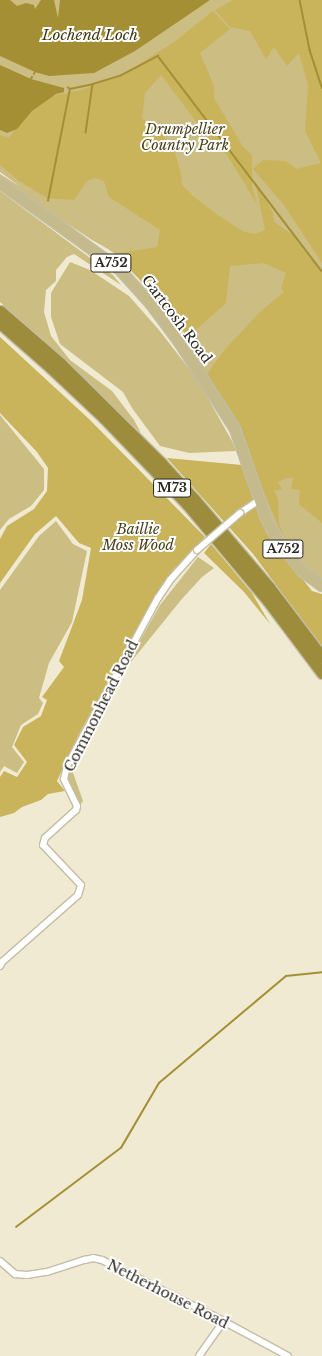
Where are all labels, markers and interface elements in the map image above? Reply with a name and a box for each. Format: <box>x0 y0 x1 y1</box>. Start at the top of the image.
water label: Lochend Loch <box>42 26 138 44</box>
park label: Drumpellier Country Park <box>141 121 229 154</box>
road number: A752 <box>90 252 132 274</box>
street label: Gartcosh Road <box>138 272 216 366</box>
road number: M73 <box>153 477 191 499</box>
park label: Baillie Moss Wood <box>102 521 174 554</box>
road number: A752 <box>262 538 304 560</box>
street label: Commonhead Road <box>61 637 141 775</box>
street label: Netherhouse Road <box>105 1256 231 1332</box>

